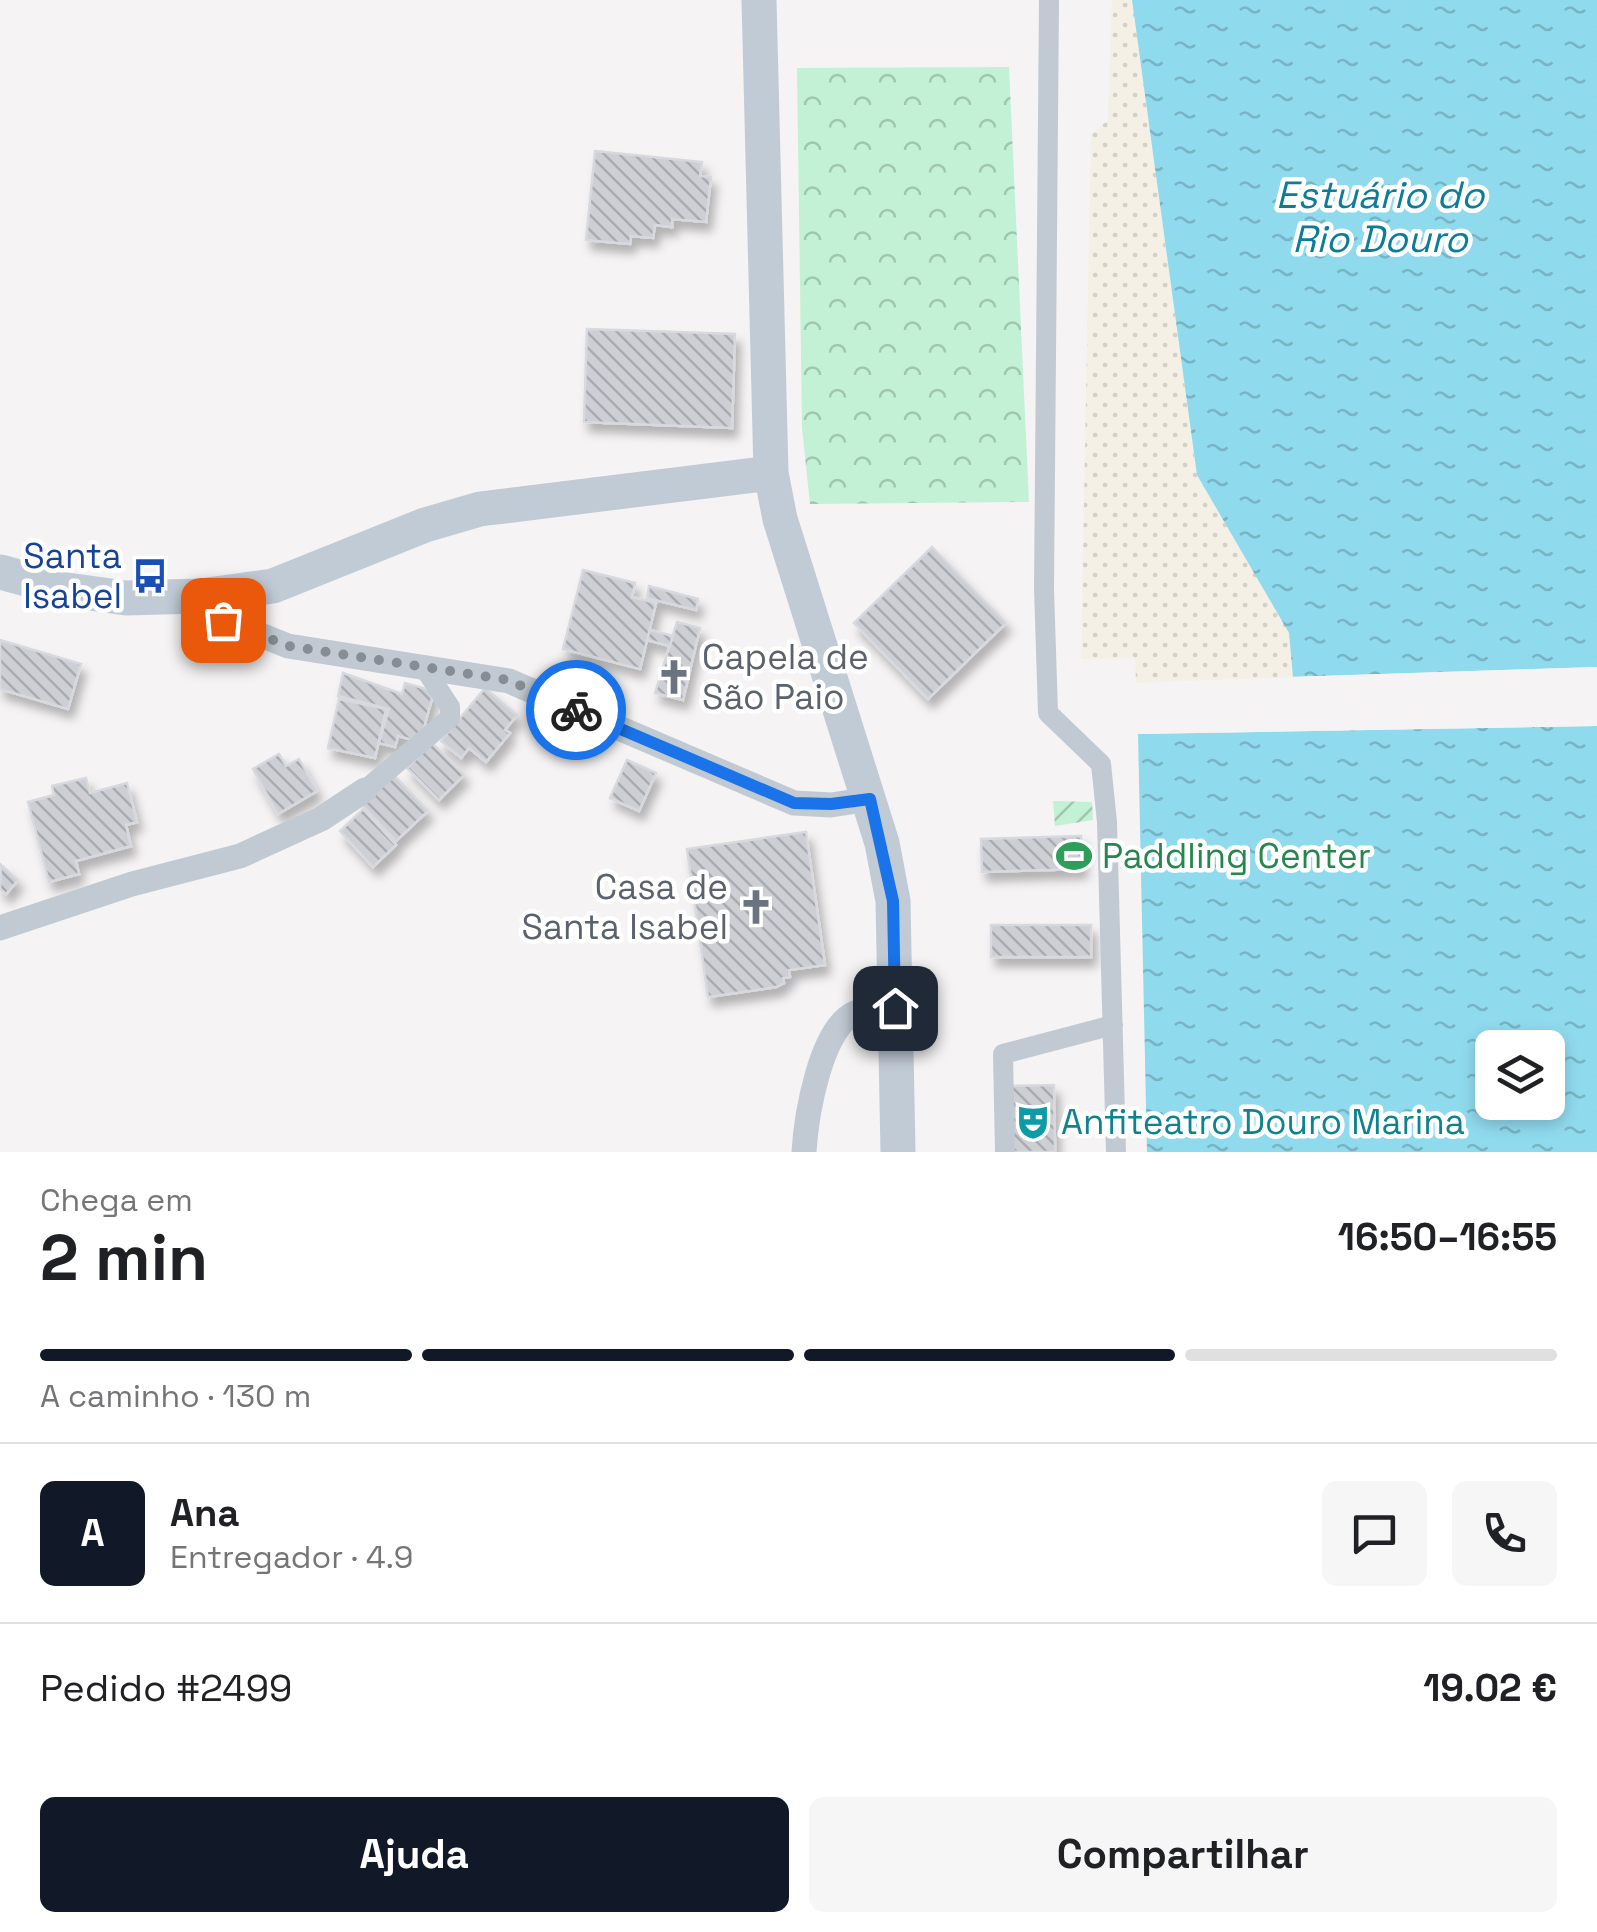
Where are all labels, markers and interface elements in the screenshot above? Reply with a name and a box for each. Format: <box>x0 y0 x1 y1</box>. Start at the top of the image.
water label: Estuário do Rio Douro <box>1276 171 1486 263</box>
place label: Santa Isabel <box>23 534 122 618</box>
bus stop icon: Santa Isabel <box>131 557 169 595</box>
pin <box>181 578 266 663</box>
icon: bag <box>196 593 251 648</box>
place label: Capela de São Paio <box>702 635 869 719</box>
church icon: Capela de São Paio <box>655 658 693 696</box>
courier <box>526 660 626 760</box>
icon: bike <box>549 683 604 738</box>
place label: Paddling Center <box>1102 834 1371 878</box>
sports icon: Paddling Center <box>1055 837 1093 875</box>
place label: Casa de Santa Isabel <box>522 865 728 949</box>
church icon: Casa de Santa Isabel <box>737 888 775 926</box>
pin <box>853 966 938 1051</box>
icon: home <box>868 981 923 1036</box>
map controls <box>1475 1030 1565 1120</box>
button: layers <box>1475 1030 1565 1120</box>
place label: Anfiteatro Douro Marina <box>1061 1100 1465 1144</box>
theatre icon: Anfiteatro Douro Marina <box>1014 1103 1052 1141</box>
text: Chega em <box>40 1180 193 1220</box>
text: 16:50–16:55 <box>1338 1213 1557 1261</box>
text: 2 min <box>40 1216 208 1299</box>
text: A caminho · 130 m <box>40 1376 311 1416</box>
button: chat <box>1322 1481 1427 1586</box>
button: phone <box>1452 1481 1557 1586</box>
text: Ana <box>170 1489 239 1537</box>
text: A <box>80 1509 105 1557</box>
text: Entregador · 4.9 <box>170 1537 413 1577</box>
text: Pedido #2499 <box>40 1664 292 1712</box>
text: 19.02 € <box>1423 1664 1557 1712</box>
button: Ajuda <box>40 1797 789 1912</box>
button: Compartilhar <box>809 1797 1557 1912</box>

